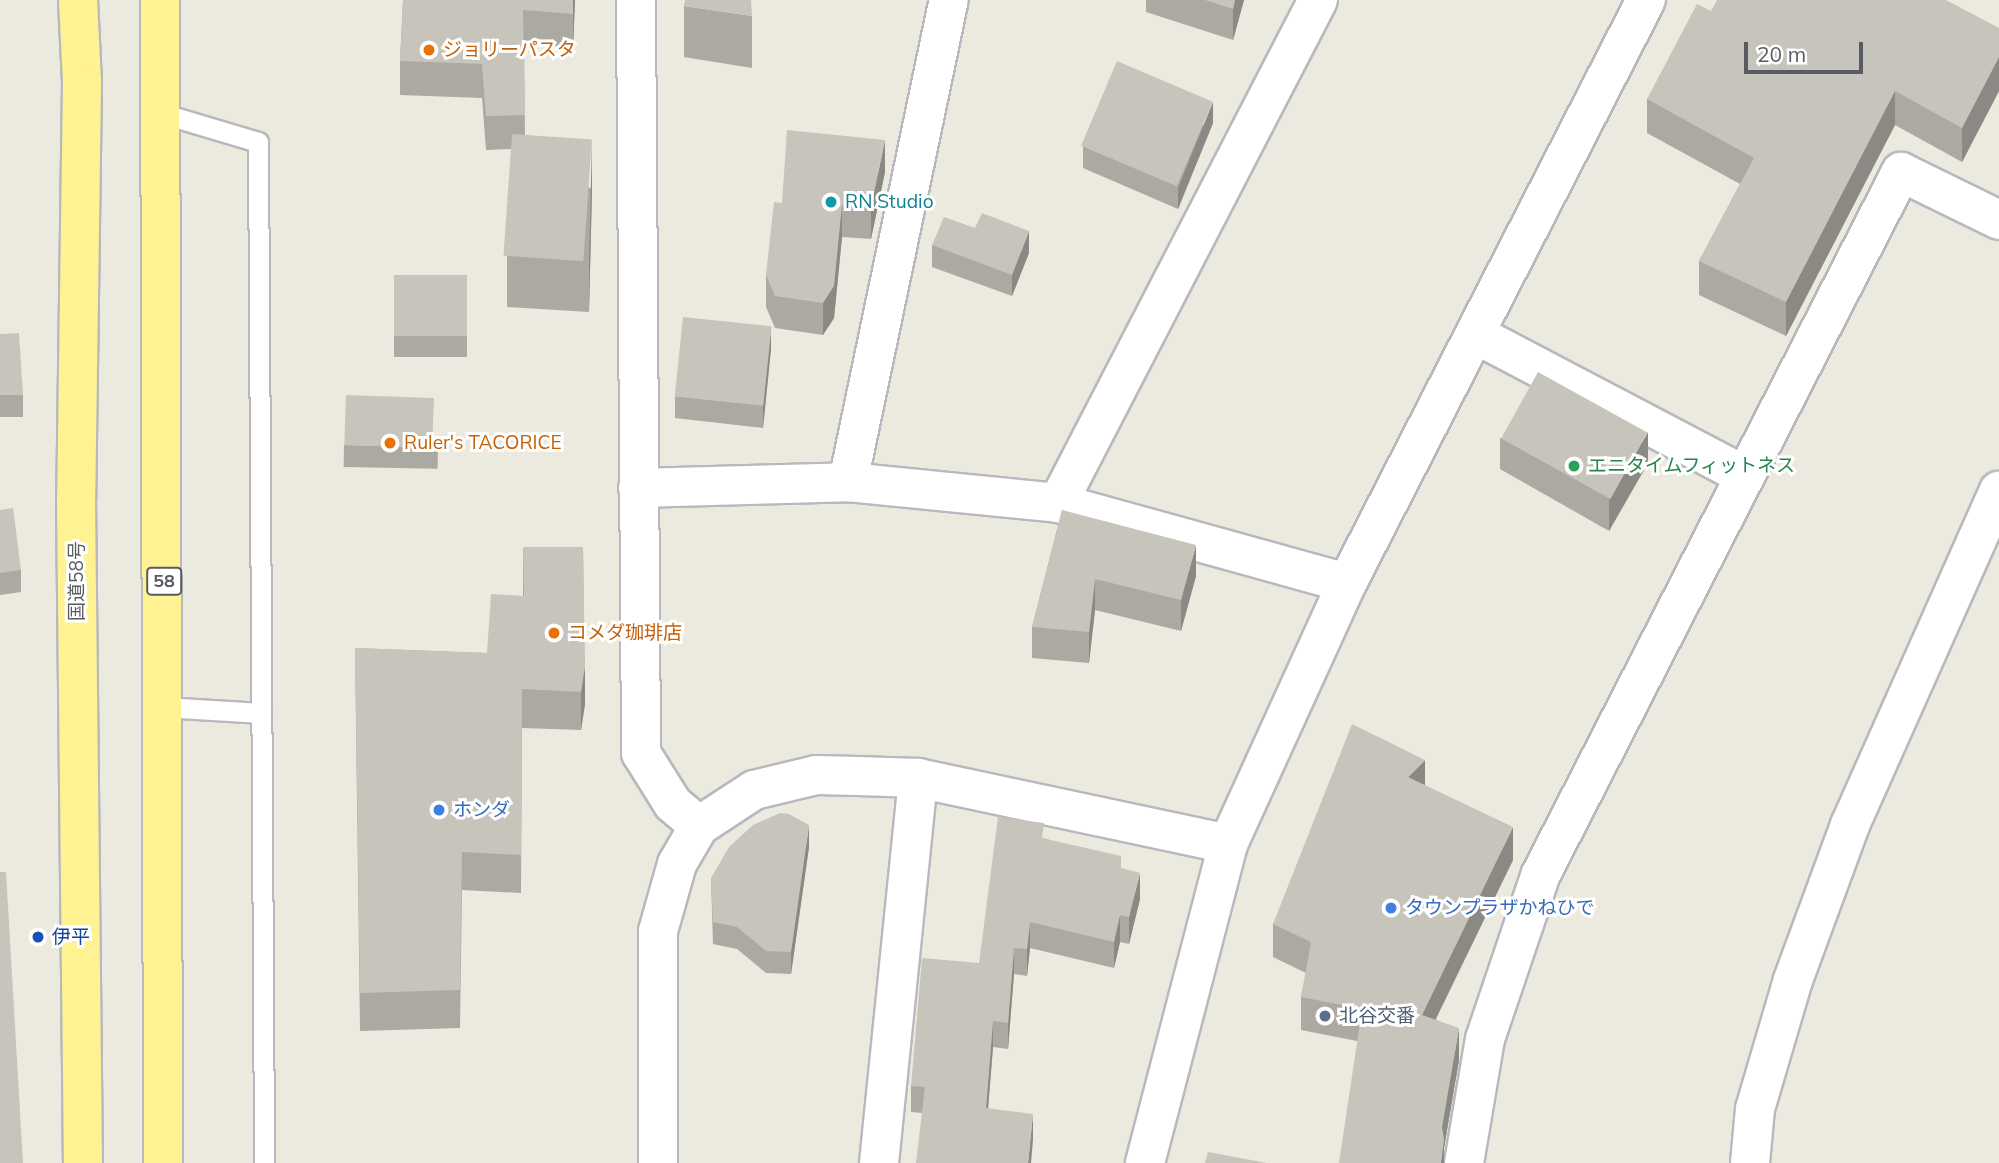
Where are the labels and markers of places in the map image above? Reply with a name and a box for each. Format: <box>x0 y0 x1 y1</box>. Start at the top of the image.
place label: ジョリーパスタ <box>443 39 576 61</box>
marker: ジョリーパスタ <box>421 42 437 58</box>
place label: RN Studio <box>845 191 933 213</box>
marker: RN Studio <box>823 194 839 210</box>
place label: Ruler's TACORICE <box>404 432 562 454</box>
marker: Ruler's TACORICE <box>382 435 398 451</box>
place label: エニタイムフィットネス <box>1588 455 1797 477</box>
marker: エニタイムフィットネス <box>1566 458 1582 474</box>
place label: コメダ珈琲店 <box>568 622 682 644</box>
marker: コメダ珈琲店 <box>546 625 562 641</box>
place label: ホンダ <box>453 799 510 821</box>
marker: ホンダ <box>431 802 447 818</box>
place label: タウンプラザかねひで <box>1405 897 1595 919</box>
marker: タウンプラザかねひで <box>1383 900 1399 916</box>
place label: 伊平 <box>52 926 90 948</box>
marker: 伊平 <box>30 929 46 945</box>
place label: 北谷交番 <box>1339 1005 1415 1027</box>
marker: 北谷交番 <box>1317 1008 1333 1024</box>

